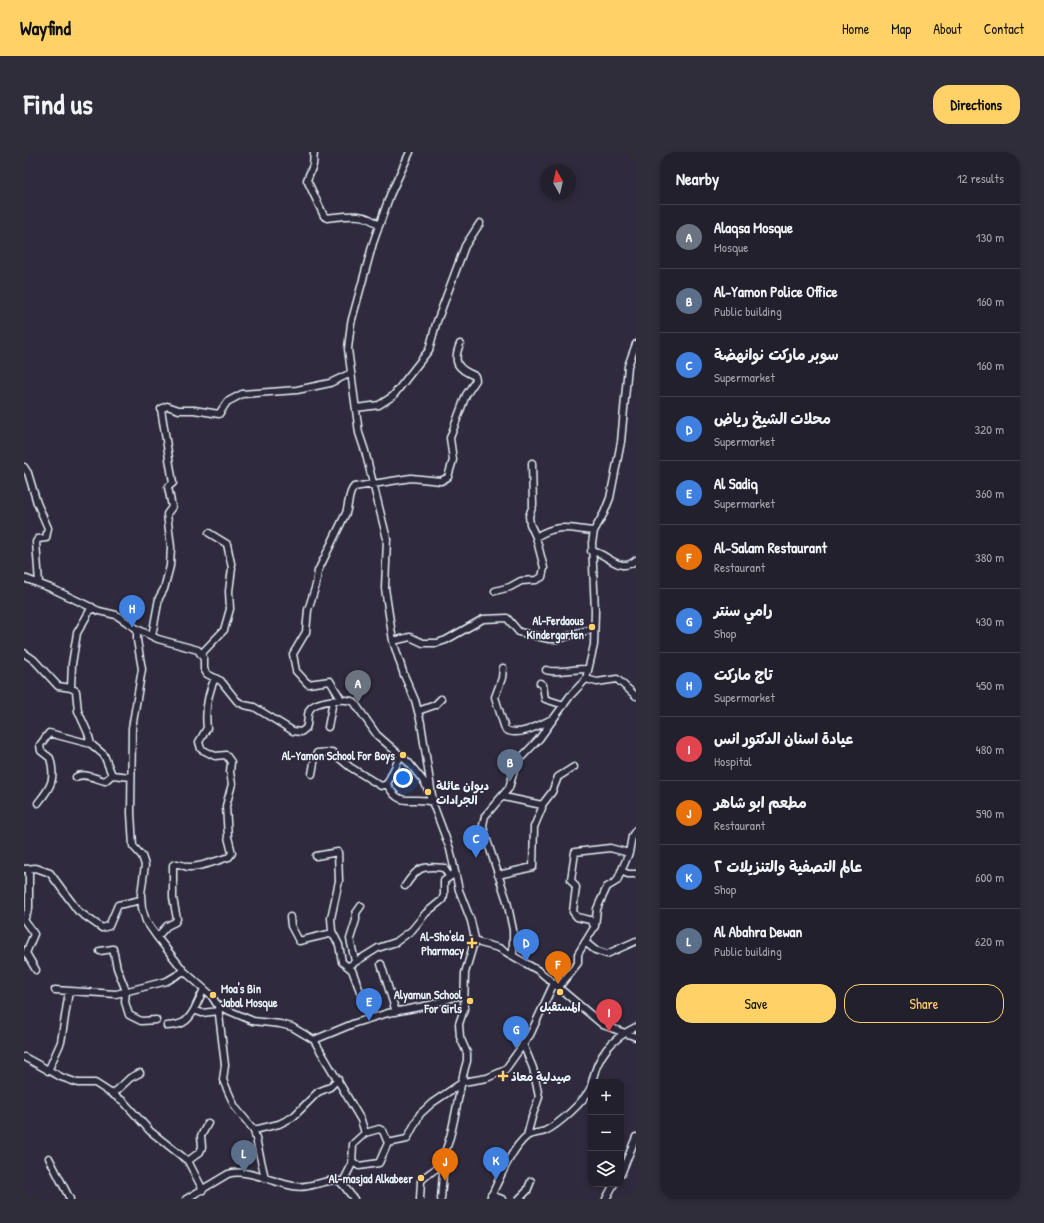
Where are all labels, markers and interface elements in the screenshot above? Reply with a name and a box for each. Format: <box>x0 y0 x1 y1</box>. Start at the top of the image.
text: Wayfind <box>20 15 71 41</box>
text: Home <box>842 19 869 38</box>
text: Map <box>891 19 911 38</box>
text: About <box>933 19 962 38</box>
text: Contact <box>984 19 1024 38</box>
text: Find us <box>24 85 93 123</box>
button: Directions <box>933 85 1020 124</box>
north arrow <box>540 164 576 200</box>
text: Nearby <box>676 167 719 190</box>
text: 12 results <box>957 169 1004 187</box>
text: Alaqsa Mosque <box>714 217 793 238</box>
text: A <box>686 228 692 246</box>
text: 130 m <box>976 228 1004 246</box>
text: Mosque <box>714 238 748 256</box>
text: Al-Yamon Police Office <box>714 281 838 302</box>
text: B <box>686 292 692 310</box>
text: 160 m <box>976 292 1004 310</box>
text: Public building <box>714 302 782 320</box>
text: سوبر ماركت نوانهضة <box>714 344 839 365</box>
text: C <box>685 356 693 374</box>
text: 160 m <box>976 356 1004 374</box>
text: Supermarket <box>714 368 775 386</box>
text: محلات الشيخ رياض <box>714 408 831 429</box>
text: D <box>686 420 692 438</box>
text: 320 m <box>974 420 1004 438</box>
text: Supermarket <box>714 432 775 450</box>
text: Al Sadiq <box>714 473 758 494</box>
text: E <box>686 484 692 502</box>
text: 360 m <box>975 484 1004 502</box>
text: Supermarket <box>714 494 775 512</box>
text: Al-Salam Restaurant <box>714 537 827 558</box>
text: F <box>687 548 691 566</box>
text: 380 m <box>975 548 1004 566</box>
text: Restaurant <box>714 558 765 576</box>
pin: H <box>119 595 145 628</box>
text: رامي سنتر <box>714 600 773 621</box>
place label: Al-Ferdaous Kindergarten <box>527 612 585 644</box>
text: G <box>686 612 692 630</box>
text: 430 m <box>976 612 1004 630</box>
marker: Al-Ferdaous Kindergarten <box>587 622 597 632</box>
text: Shop <box>714 624 736 642</box>
text: تاج ماركت <box>714 664 773 685</box>
pin: A <box>345 670 371 703</box>
text: H <box>686 676 692 694</box>
text: 450 m <box>976 676 1004 694</box>
text: Supermarket <box>714 688 775 706</box>
text: عيادة اسنان الدكتور انس <box>714 728 853 749</box>
text: I <box>687 740 691 758</box>
text: 480 m <box>976 740 1004 758</box>
place label: Al-Yamon School For Boys <box>282 747 395 765</box>
pin: B <box>497 749 523 782</box>
marker: Al-Yamon School For Boys <box>398 750 408 760</box>
text: Hospital <box>714 752 752 770</box>
your location <box>393 768 413 788</box>
place label: ديوان عائلة الجرادات <box>436 777 490 808</box>
marker: ديوان عائلة الجرادات <box>423 787 433 797</box>
text: مطعم ابو شاهر <box>714 792 807 813</box>
text: J <box>687 804 691 822</box>
text: 590 m <box>976 804 1004 822</box>
text: Restaurant <box>714 816 765 834</box>
pin: C <box>463 825 489 858</box>
text: عالم التصفية والتنزيلات ٢ <box>714 856 862 877</box>
text: K <box>686 868 692 886</box>
text: 600 m <box>975 868 1004 886</box>
text: Shop <box>714 880 736 898</box>
text: Al Abahra Dewan <box>714 921 802 942</box>
place label: Al-Sho'ela Pharmacy <box>420 928 464 960</box>
pin: D <box>513 929 539 962</box>
text: L <box>687 932 691 950</box>
text: 620 m <box>975 932 1004 950</box>
marker: Al-Sho'ela Pharmacy <box>467 938 477 948</box>
text: Public building <box>714 942 782 960</box>
pin: F <box>545 951 571 984</box>
place label: Moa's Bin Jabal Mosque <box>221 980 278 1012</box>
button: Save <box>676 984 836 1023</box>
button: Share <box>844 984 1004 1023</box>
place label: Alyamun School For Girls <box>394 986 463 1017</box>
marker: المستقبل <box>555 987 565 997</box>
pin: E <box>356 988 382 1021</box>
marker: Moa's Bin Jabal Mosque <box>208 990 218 1000</box>
marker: Alyamun School For Girls <box>465 996 475 1006</box>
place label: المستقبل <box>539 998 581 1015</box>
pin: I <box>596 999 622 1032</box>
pin: G <box>503 1016 529 1049</box>
place label: صيدلية معاذ <box>511 1068 571 1085</box>
marker: صيدلية معاذ <box>498 1071 508 1081</box>
map controls <box>588 1079 624 1187</box>
button: + <box>588 1079 624 1115</box>
button: − <box>588 1115 624 1151</box>
pin: L <box>231 1140 257 1173</box>
pin: K <box>483 1147 509 1180</box>
pin: J <box>432 1148 458 1181</box>
button: layers <box>588 1151 624 1187</box>
place label: Al-masjad Alkabeer <box>329 1170 413 1187</box>
marker: Al-masjad Alkabeer <box>416 1173 426 1183</box>

